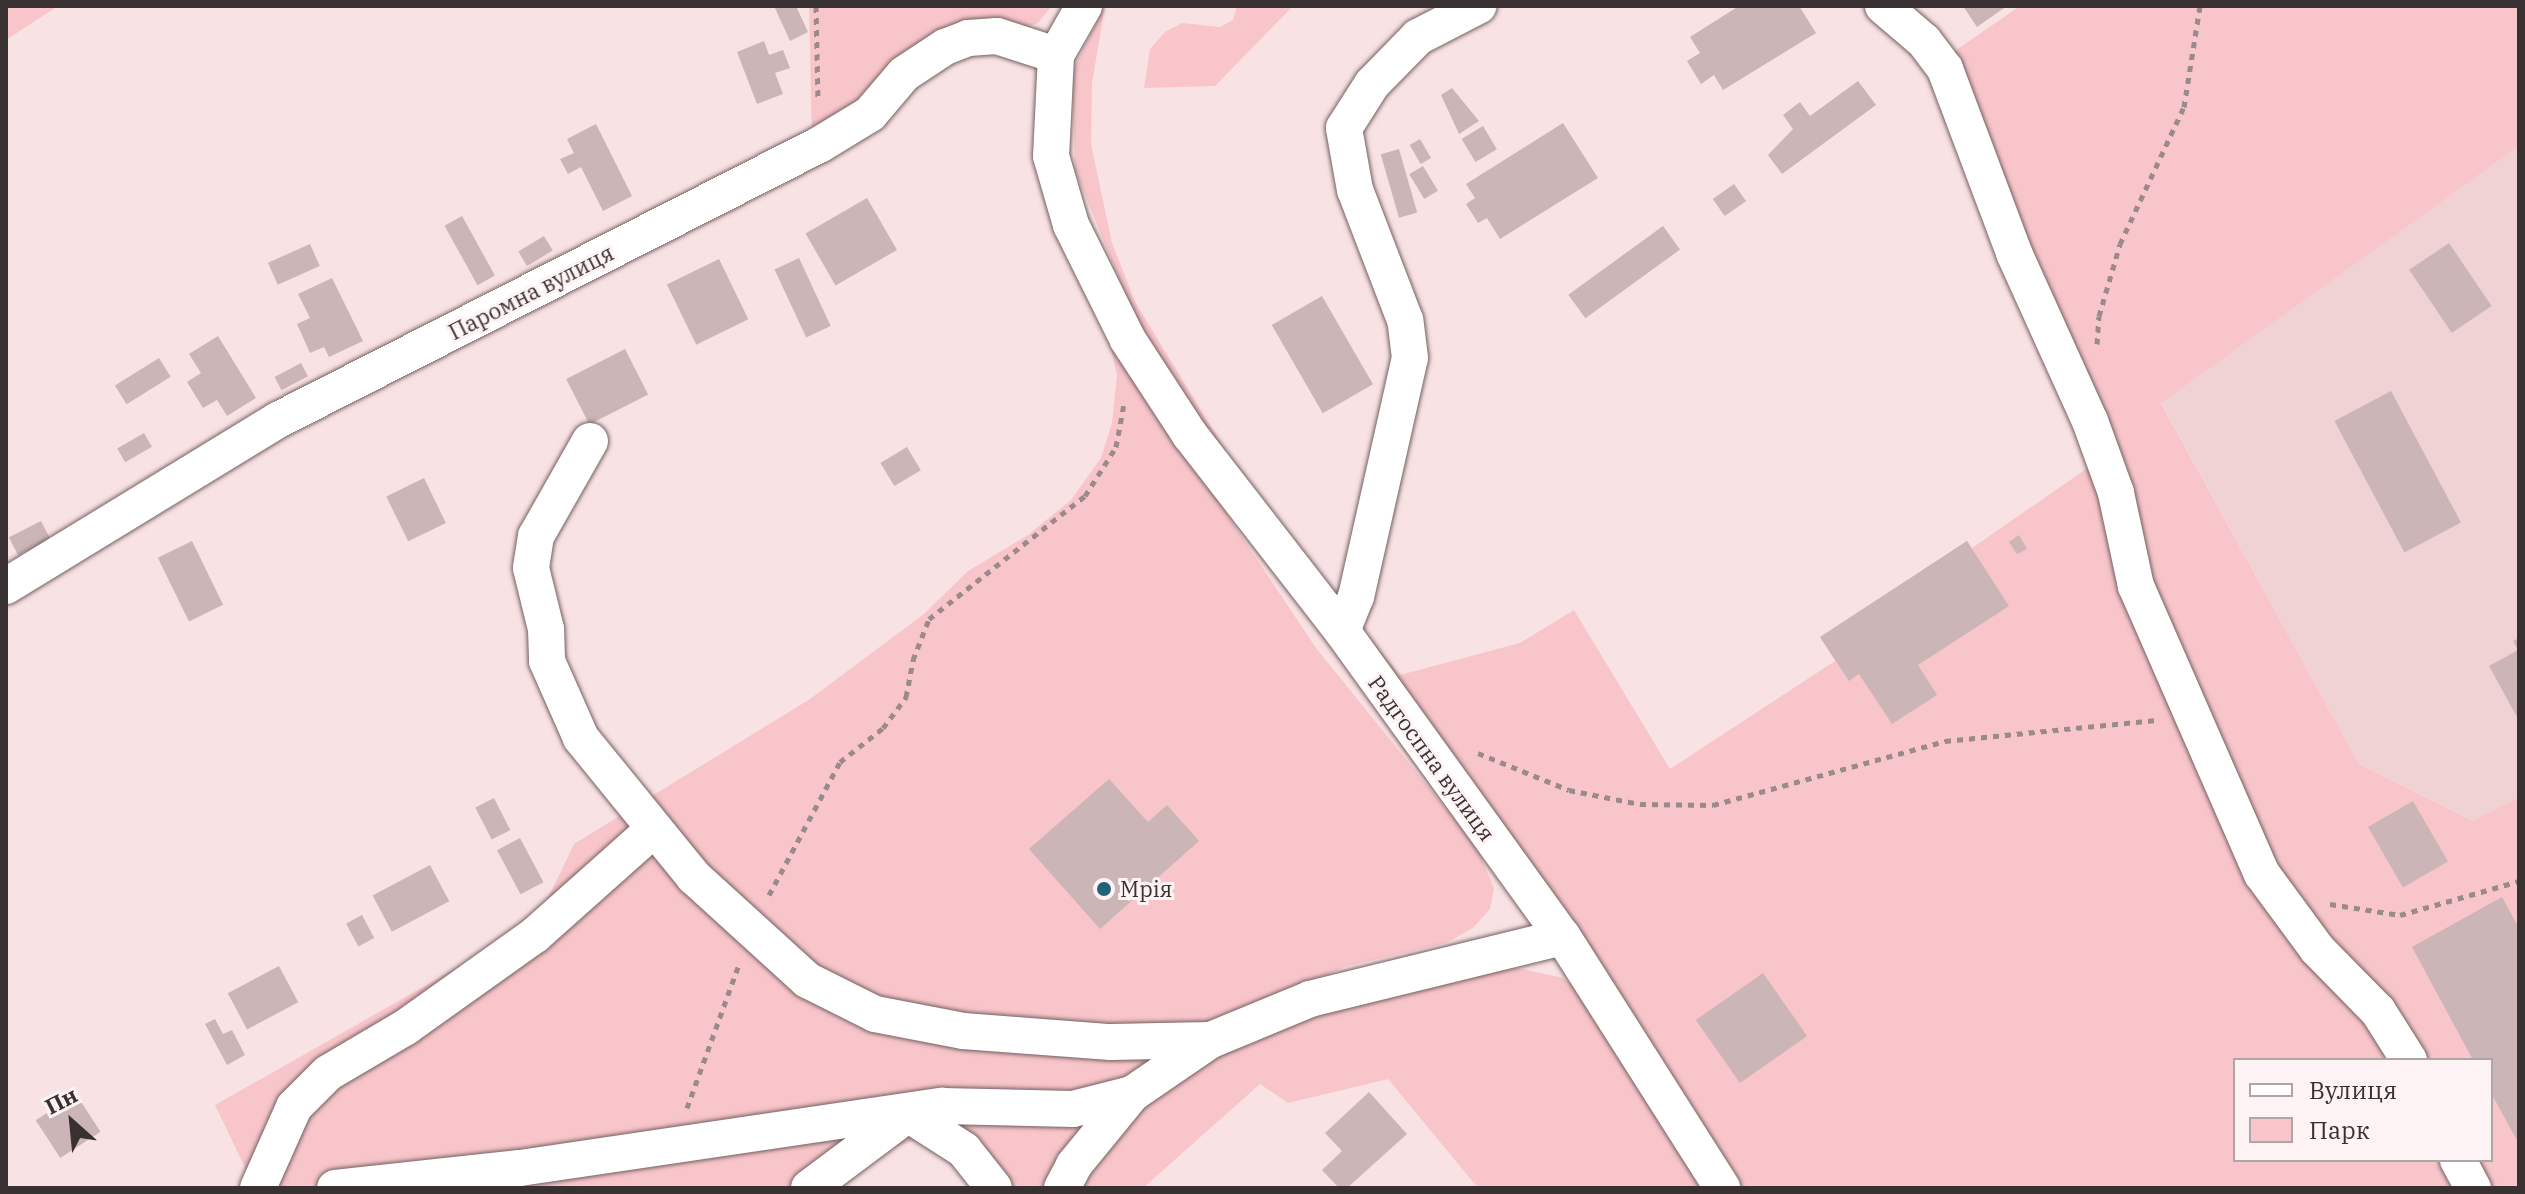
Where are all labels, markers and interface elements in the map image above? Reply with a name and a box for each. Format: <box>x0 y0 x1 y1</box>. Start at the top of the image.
street label: Паромна вулиця <box>444 239 618 345</box>
street label: Радгоспна вулиця <box>1363 670 1501 846</box>
place label: Мрія <box>1120 876 1172 902</box>
marker: Мрія <box>1095 880 1113 898</box>
legend <box>2233 1058 2493 1162</box>
text: Вулиця <box>2309 1074 2397 1106</box>
text: Пн <box>40 1080 82 1121</box>
north arrow <box>32 1082 112 1162</box>
text: Парк <box>2309 1114 2370 1146</box>

